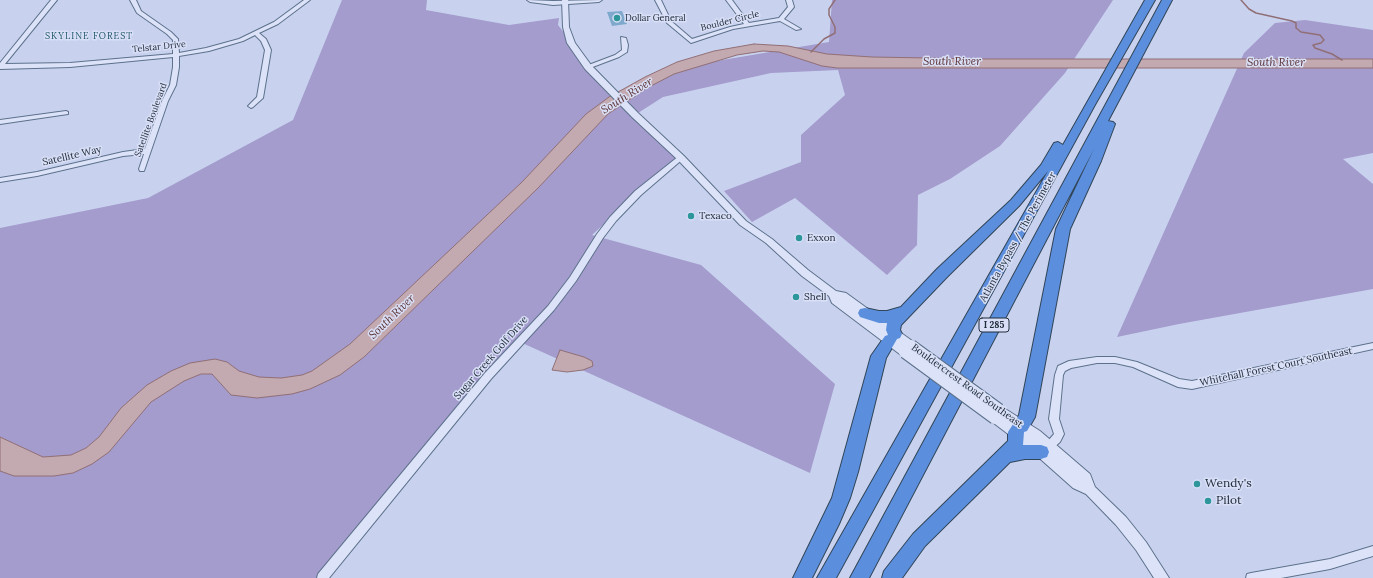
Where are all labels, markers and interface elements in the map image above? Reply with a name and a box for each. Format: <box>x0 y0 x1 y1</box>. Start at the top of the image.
street label: Boulder Circle <box>700 9 760 33</box>
marker: Dollar General <box>612 13 622 23</box>
place label: Dollar General <box>625 13 686 23</box>
district label: SKYLINE FOREST <box>45 31 133 41</box>
street label: Telstar Drive <box>132 39 186 55</box>
water label: South River <box>923 55 981 69</box>
water label: South River <box>1247 56 1305 70</box>
water label: South River <box>599 75 655 117</box>
street label: Satellite Boulevard <box>133 81 169 159</box>
street label: Satellite Way <box>41 143 103 169</box>
street label: Atlanta Bypass / The Perimeter <box>977 170 1059 304</box>
place label: Texaco <box>699 210 732 222</box>
marker: Texaco <box>686 211 696 221</box>
place label: Exxon <box>807 232 836 244</box>
marker: Exxon <box>794 233 804 243</box>
place label: Shell <box>804 291 827 303</box>
water label: South River <box>367 292 417 342</box>
marker: Shell <box>791 292 801 302</box>
street label: Sugar Creek Golf Drive <box>452 314 530 402</box>
road number: I 285 <box>979 318 1009 332</box>
street label: Bouldercrest Road Southeast <box>909 342 1025 430</box>
street label: Whitehall Forest Court Southeast <box>1199 345 1353 389</box>
place label: Wendy's <box>1205 477 1252 491</box>
marker: Wendy's <box>1192 479 1202 489</box>
place label: Pilot <box>1216 494 1242 508</box>
marker: Pilot <box>1203 496 1213 506</box>

